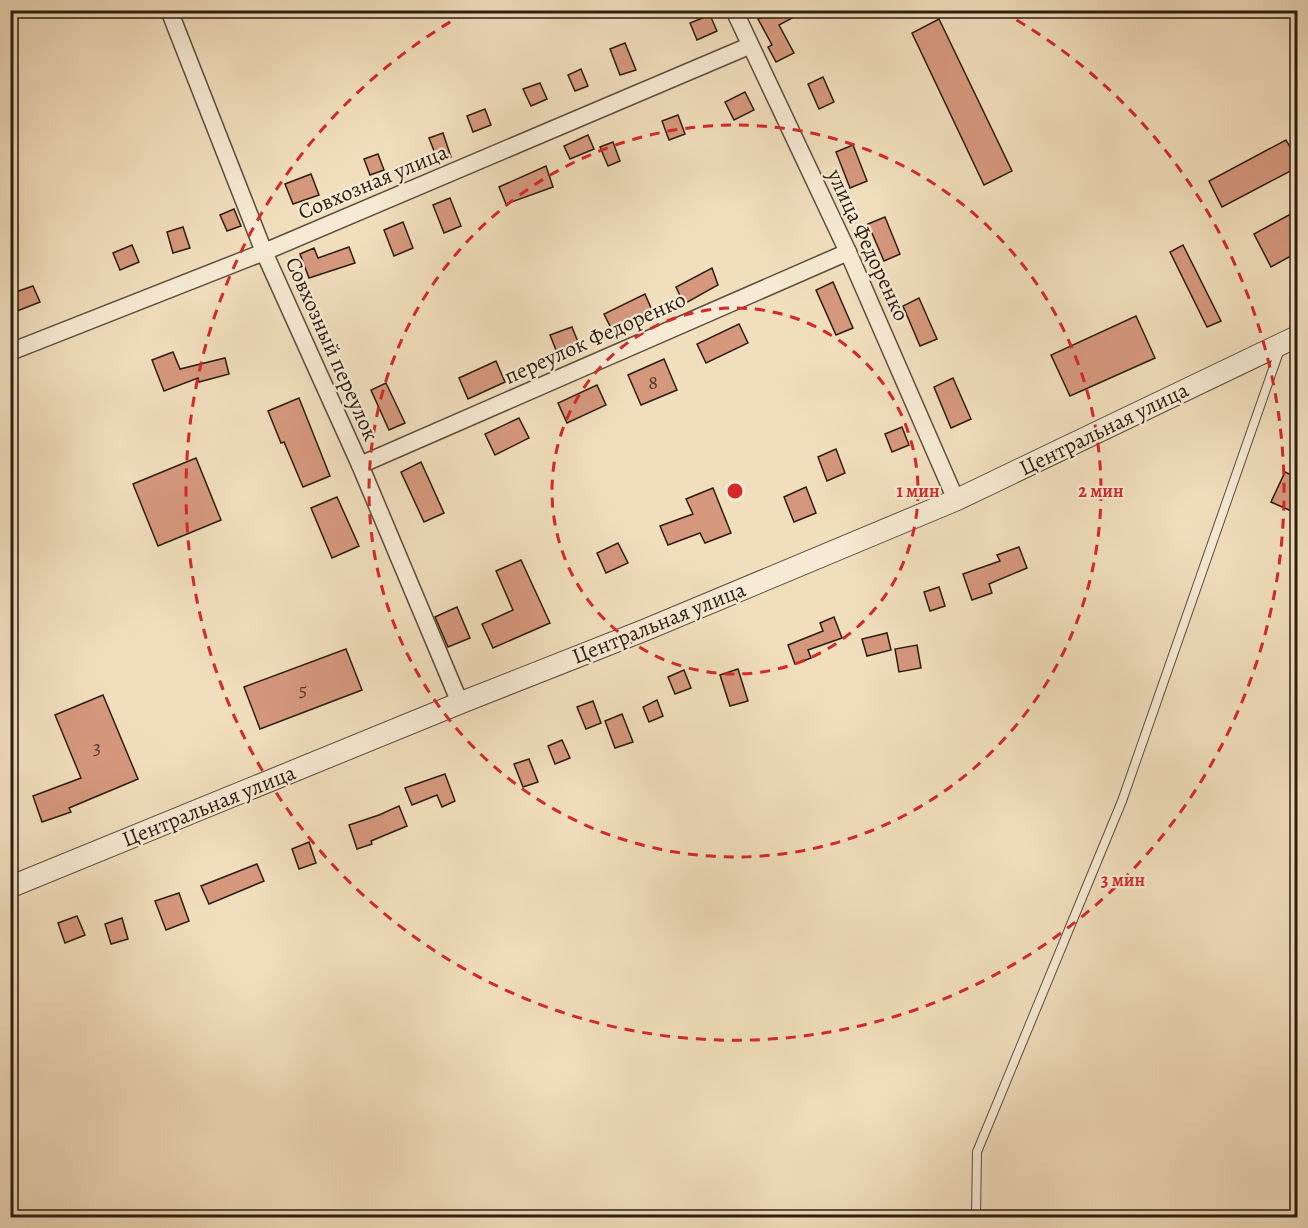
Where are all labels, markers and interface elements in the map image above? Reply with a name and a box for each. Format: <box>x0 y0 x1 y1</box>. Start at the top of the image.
street label: Совхозная улица <box>294 137 453 227</box>
street label: улица Федоренко <box>819 163 916 326</box>
street label: Совхозный переулок <box>278 252 386 446</box>
street label: переулок Федоренко <box>499 284 691 392</box>
house number: 8 <box>648 369 658 396</box>
street label: Центральная улица <box>1014 375 1194 483</box>
text: 1 мин <box>896 479 940 503</box>
text: 2 мин <box>1078 479 1124 503</box>
centre of rings <box>725 481 745 501</box>
street label: Центральная улица <box>568 574 751 671</box>
house number: 5 <box>299 676 307 703</box>
house number: 3 <box>93 734 101 761</box>
street label: Центральная улица <box>118 757 301 854</box>
text: 3 мин <box>1101 868 1145 892</box>

